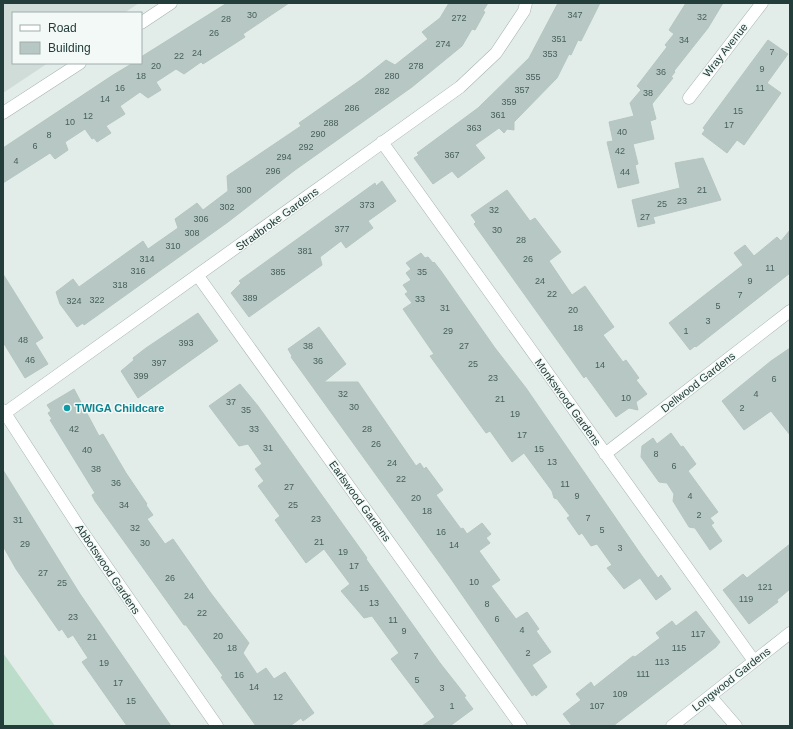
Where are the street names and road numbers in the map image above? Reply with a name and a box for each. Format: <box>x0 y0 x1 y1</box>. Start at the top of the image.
street label: Wray Avenue <box>700 21 750 79</box>
street label: Stradbroke Gardens <box>233 185 321 253</box>
street label: Dellwood Gardens <box>659 349 738 415</box>
street label: Monkswood Gardens <box>533 356 604 448</box>
street label: Earlswood Gardens <box>327 458 394 544</box>
street label: Abbotswood Gardens <box>73 522 143 617</box>
street label: Longwood Gardens <box>689 644 773 713</box>

